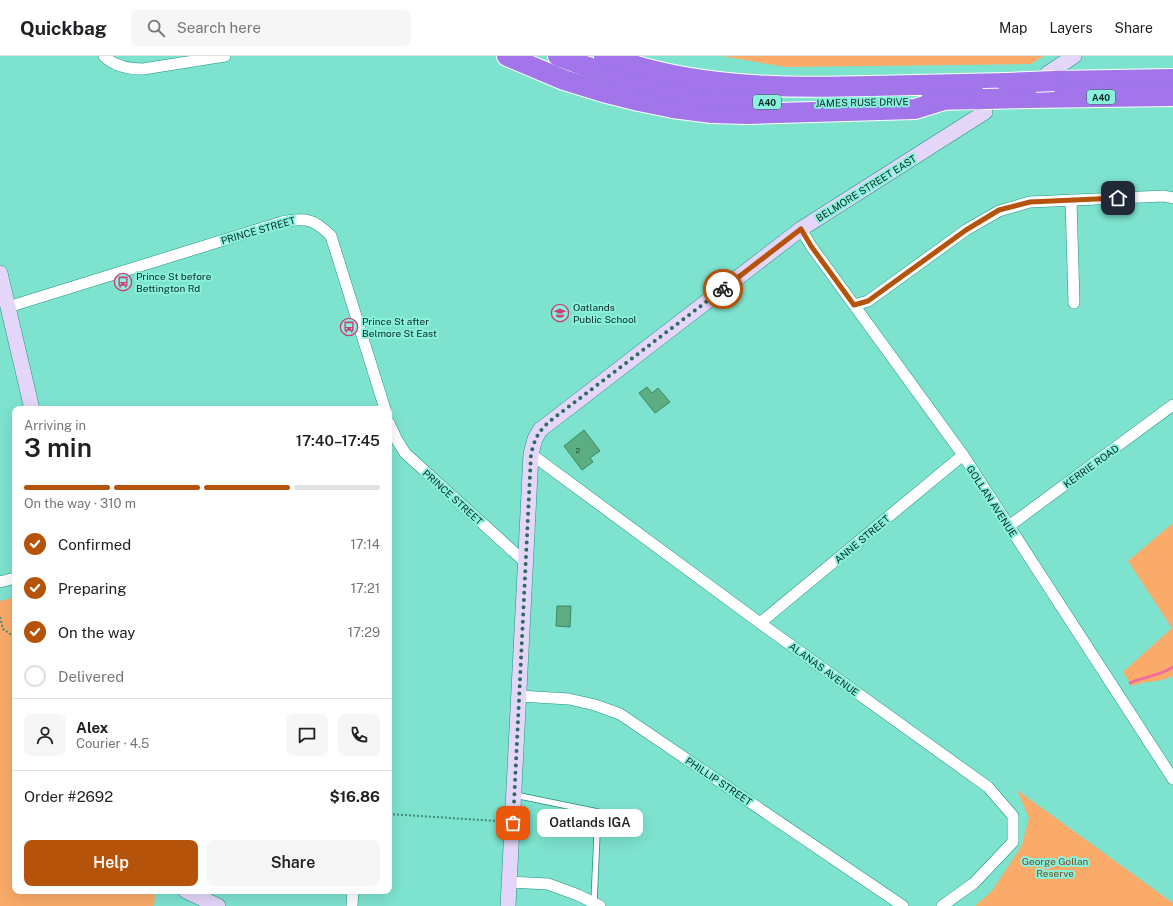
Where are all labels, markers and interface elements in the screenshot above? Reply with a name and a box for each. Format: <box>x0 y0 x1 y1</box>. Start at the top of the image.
search box <box>131 10 411 46</box>
text: Quickbag <box>20 17 107 39</box>
icon: search <box>145 17 167 39</box>
text: Search here <box>177 19 261 36</box>
text: Map <box>999 20 1027 36</box>
text: Layers <box>1049 20 1093 36</box>
text: Share <box>1115 20 1153 36</box>
road number: A40 <box>1087 90 1115 104</box>
road number: A40 <box>753 95 781 109</box>
street label: JAMES RUSE DRIVE <box>815 95 909 109</box>
street label: BELMORE STREET EAST <box>814 152 919 224</box>
pin <box>1101 181 1135 215</box>
icon: home <box>1107 187 1129 209</box>
street label: PRINCE STREET <box>219 214 297 246</box>
courier <box>703 269 743 309</box>
place label: Prince St before Bettington Rd <box>136 270 212 294</box>
bus stop icon: Prince St before Bettington Rd <box>113 272 133 292</box>
icon: bike <box>712 278 734 300</box>
place label: Oatlands Public School <box>573 301 637 325</box>
school or university icon: Oatlands Public School <box>550 303 570 323</box>
place label: Prince St after Belmore St East <box>362 315 437 339</box>
bus stop icon: Prince St after Belmore St East <box>339 317 359 337</box>
text: Arriving in <box>24 418 86 433</box>
text: 3 min <box>24 432 92 463</box>
text: 17:40–17:45 <box>296 432 380 449</box>
street label: KERRIE ROAD <box>1061 442 1121 490</box>
house number: 2 <box>576 445 581 455</box>
street label: GOLLAN AVENUE <box>964 463 1020 539</box>
street label: PRINCE STREET <box>420 467 486 527</box>
text: On the way · 310 m <box>24 496 136 511</box>
street label: ANNE STREET <box>832 512 892 566</box>
icon: check <box>24 533 46 555</box>
text: Confirmed <box>58 536 131 553</box>
text: 17:14 <box>351 537 380 552</box>
icon: check <box>24 577 46 599</box>
text: Preparing <box>58 580 127 597</box>
text: 17:21 <box>351 581 380 596</box>
icon: check <box>24 621 46 643</box>
text: On the way <box>58 624 135 641</box>
text: 17:29 <box>348 625 380 640</box>
street label: ALANAS AVENUE <box>787 640 861 698</box>
text: Delivered <box>58 668 124 685</box>
button: person <box>24 714 66 756</box>
button: chat <box>286 714 328 756</box>
button: phone <box>338 714 380 756</box>
text: Alex <box>76 719 108 736</box>
text: Courier · 4.5 <box>76 736 149 751</box>
street label: PHILLIP STREET <box>683 754 755 808</box>
text: Order #2692 <box>24 788 113 805</box>
text: $16.86 <box>329 788 380 805</box>
pin <box>496 806 530 840</box>
callout: Oatlands IGA <box>537 809 643 837</box>
icon: bag <box>502 812 524 834</box>
text: Oatlands IGA <box>549 815 631 830</box>
button: Help <box>24 840 198 886</box>
button: Share <box>206 840 380 886</box>
park label: George Gollan Reserve <box>1022 855 1089 879</box>

